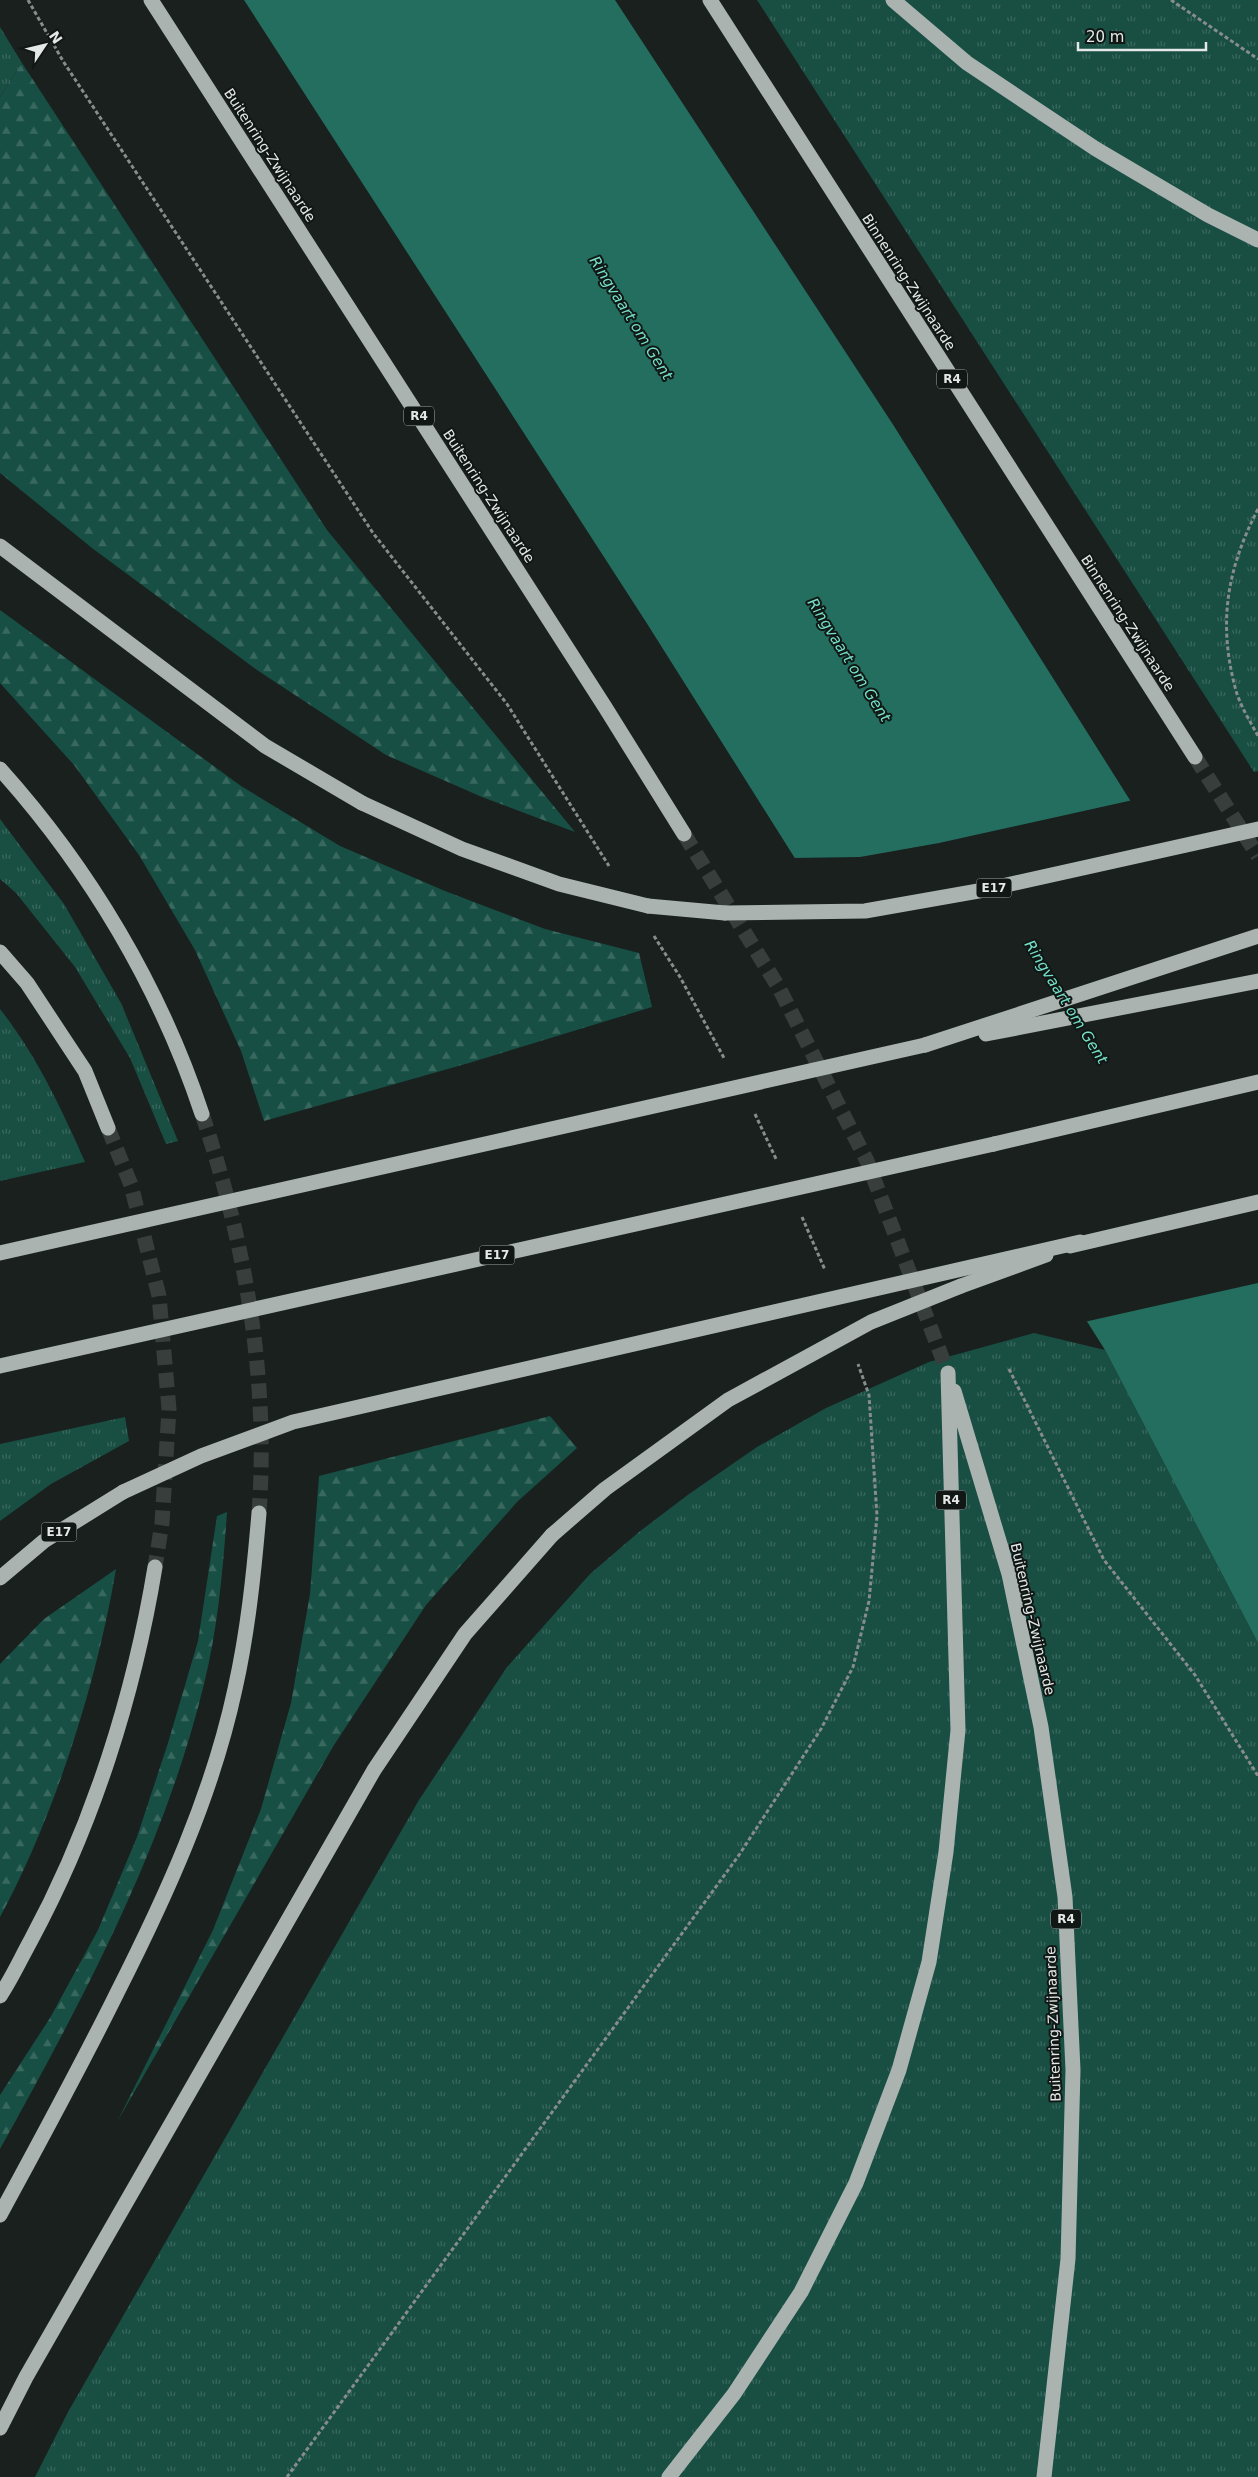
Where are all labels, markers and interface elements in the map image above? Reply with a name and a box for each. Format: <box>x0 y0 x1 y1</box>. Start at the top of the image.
north arrow <box>20 20 70 70</box>
scale bar <box>1078 20 1206 52</box>
text: N <box>46 28 66 47</box>
text: 20 m <box>1086 28 1124 46</box>
street label: Buitenring-Zwijnaarde <box>221 85 319 225</box>
street label: Binnenring-Zwijnaarde <box>859 211 959 353</box>
water label: Ringvaart om Gent <box>586 253 677 384</box>
road number: R4 <box>937 369 967 388</box>
road number: R4 <box>404 406 434 426</box>
street label: Buitenring-Zwijnaarde <box>440 426 538 566</box>
street label: Binnenring-Zwijnaarde <box>1078 552 1178 694</box>
water label: Ringvaart om Gent <box>804 595 895 726</box>
road number: E17 <box>976 878 1012 898</box>
water label: Ringvaart om Gent <box>1021 937 1112 1068</box>
road number: E17 <box>480 1246 514 1264</box>
road number: R4 <box>936 1490 966 1510</box>
road number: E17 <box>42 1522 76 1541</box>
street label: Buitenring-Zwijnaarde <box>1008 1541 1058 1697</box>
road number: R4 <box>1051 1910 1081 1928</box>
street label: Buitenring-Zwijnaarde <box>1042 1946 1064 2102</box>

